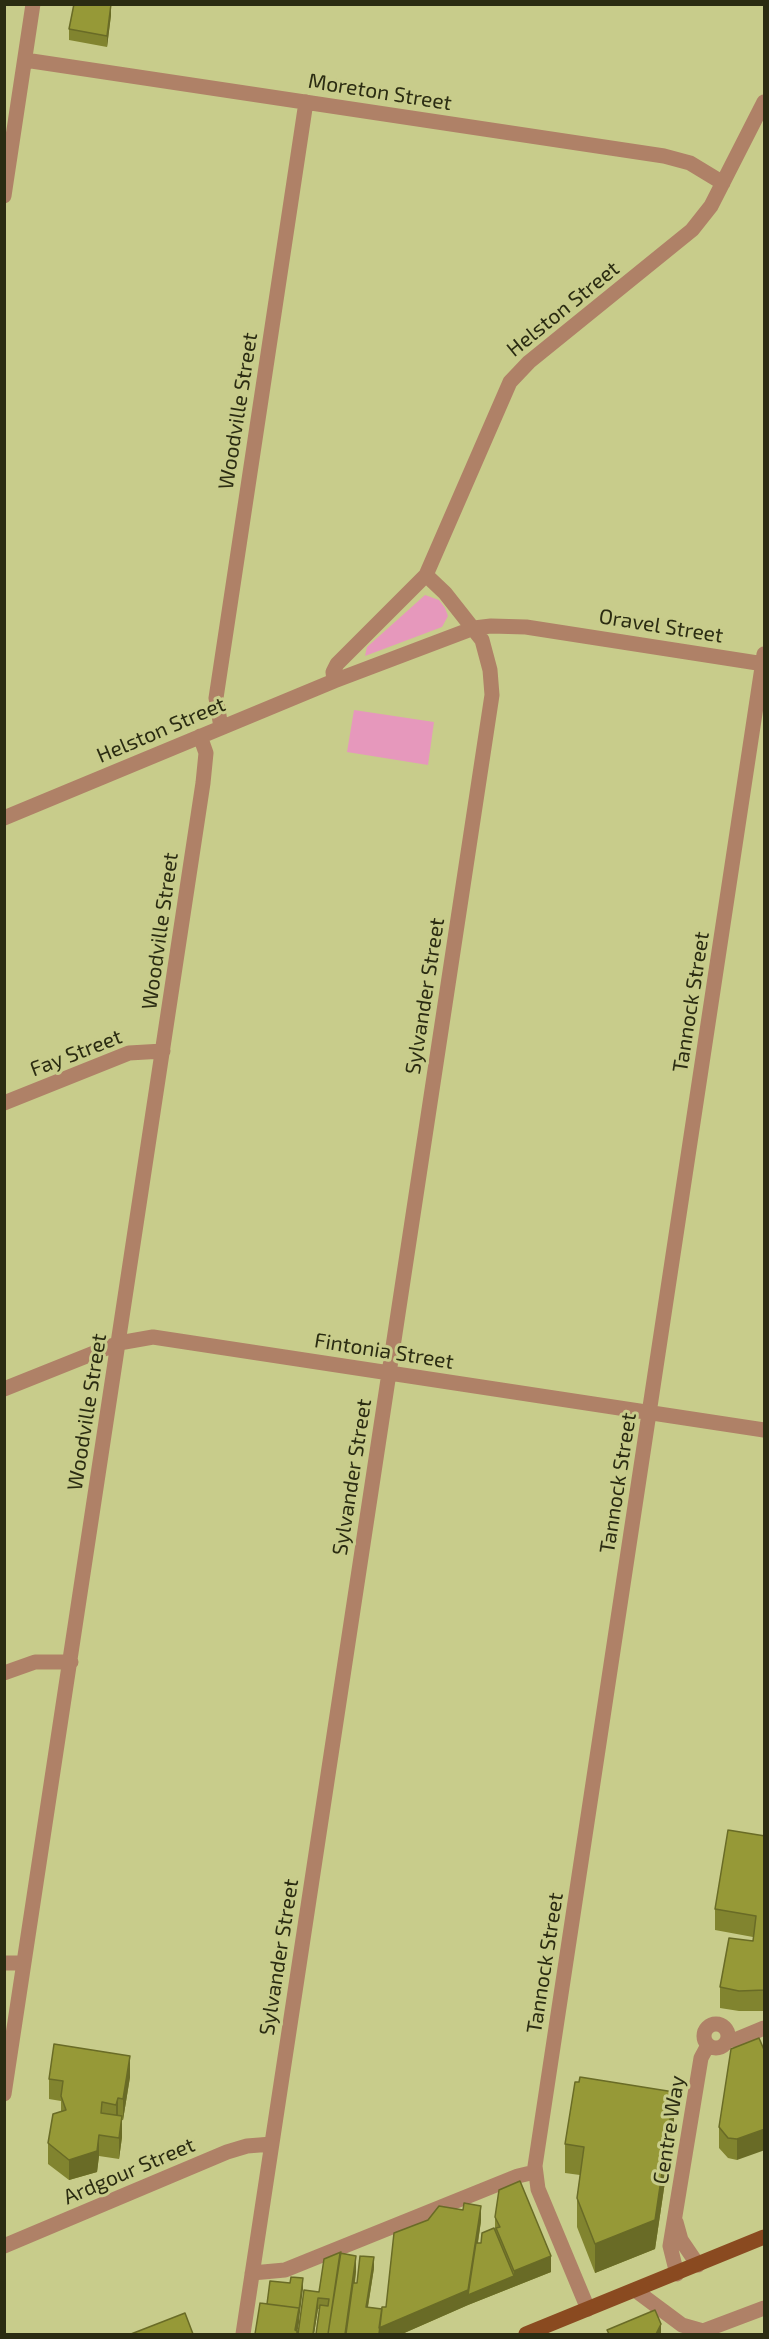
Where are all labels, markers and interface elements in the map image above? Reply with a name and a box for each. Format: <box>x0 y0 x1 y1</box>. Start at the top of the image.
street label: Moreton Street <box>306 68 454 116</box>
street label: Helston Street <box>502 256 624 362</box>
street label: Woodville Street <box>213 331 263 491</box>
street label: Oravel Street <box>597 604 725 648</box>
street label: Helston Street <box>93 692 229 768</box>
street label: Woodville Street <box>136 851 184 1011</box>
street label: Sylvander Street <box>400 916 450 1076</box>
street label: Tannock Street <box>667 930 715 1074</box>
street label: Fay Street <box>26 1024 126 1082</box>
street label: Fintonia Street <box>313 1328 455 1374</box>
street label: Woodville Street <box>62 1332 112 1492</box>
street label: Sylvander Street <box>327 1397 377 1557</box>
street label: Tannock Street <box>594 1411 642 1555</box>
street label: Sylvander Street <box>254 1877 304 2037</box>
street label: Tannock Street <box>521 1891 569 2035</box>
street label: Centre Way <box>648 2074 690 2186</box>
street label: Ardgour Street <box>60 2132 198 2210</box>

